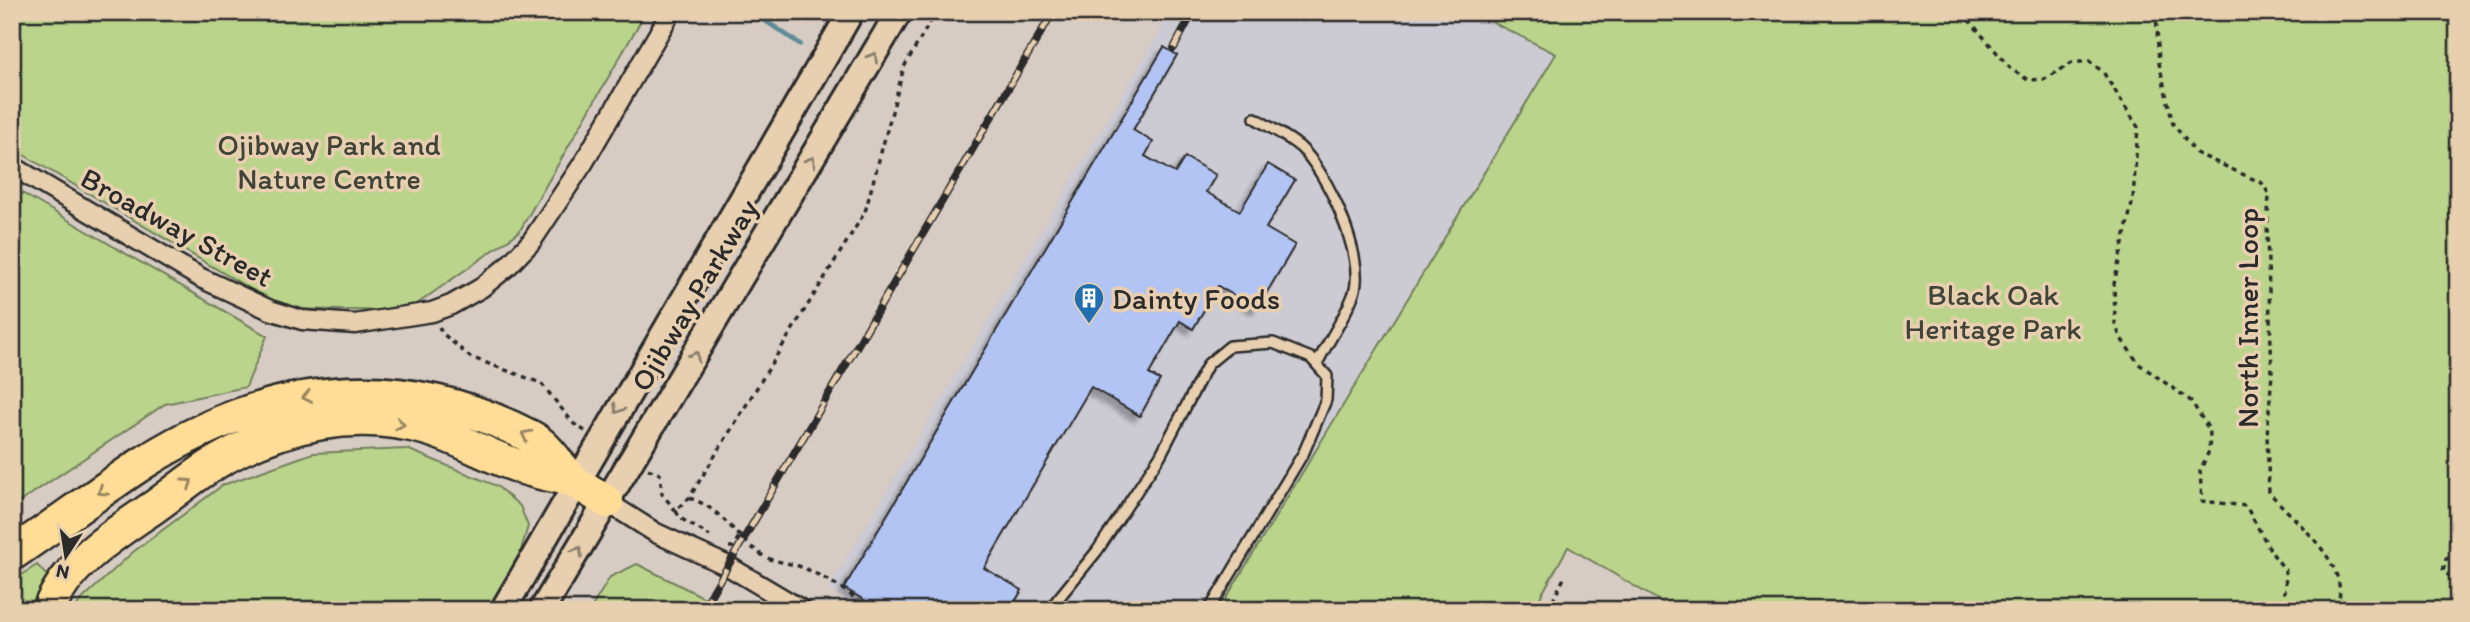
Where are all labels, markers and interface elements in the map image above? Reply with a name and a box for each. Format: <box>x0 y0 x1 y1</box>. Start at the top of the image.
one-way arrow <box>864 52 877 65</box>
park label: Ojibway Park and Nature Centre <box>217 126 441 197</box>
one-way arrow <box>803 155 816 168</box>
street label: Broadway Street <box>74 159 280 295</box>
street label: Ojibway Parkway <box>622 192 766 398</box>
street label: North Inner Loop <box>2229 208 2266 428</box>
park label: Black Oak Heritage Park <box>1905 276 2082 347</box>
place label: Dainty Foods <box>1112 280 1280 317</box>
building icon: Dainty Foods <box>1072 281 1106 325</box>
one-way arrow <box>686 351 699 364</box>
one-way arrow <box>301 389 313 404</box>
one-way arrow <box>614 402 627 415</box>
one-way arrow <box>394 416 406 431</box>
one-way arrow <box>521 430 534 444</box>
one-way arrow <box>180 479 193 491</box>
one-way arrow <box>97 483 110 496</box>
north arrow <box>32 520 102 590</box>
one-way arrow <box>569 546 582 559</box>
text: N <box>54 560 71 585</box>

